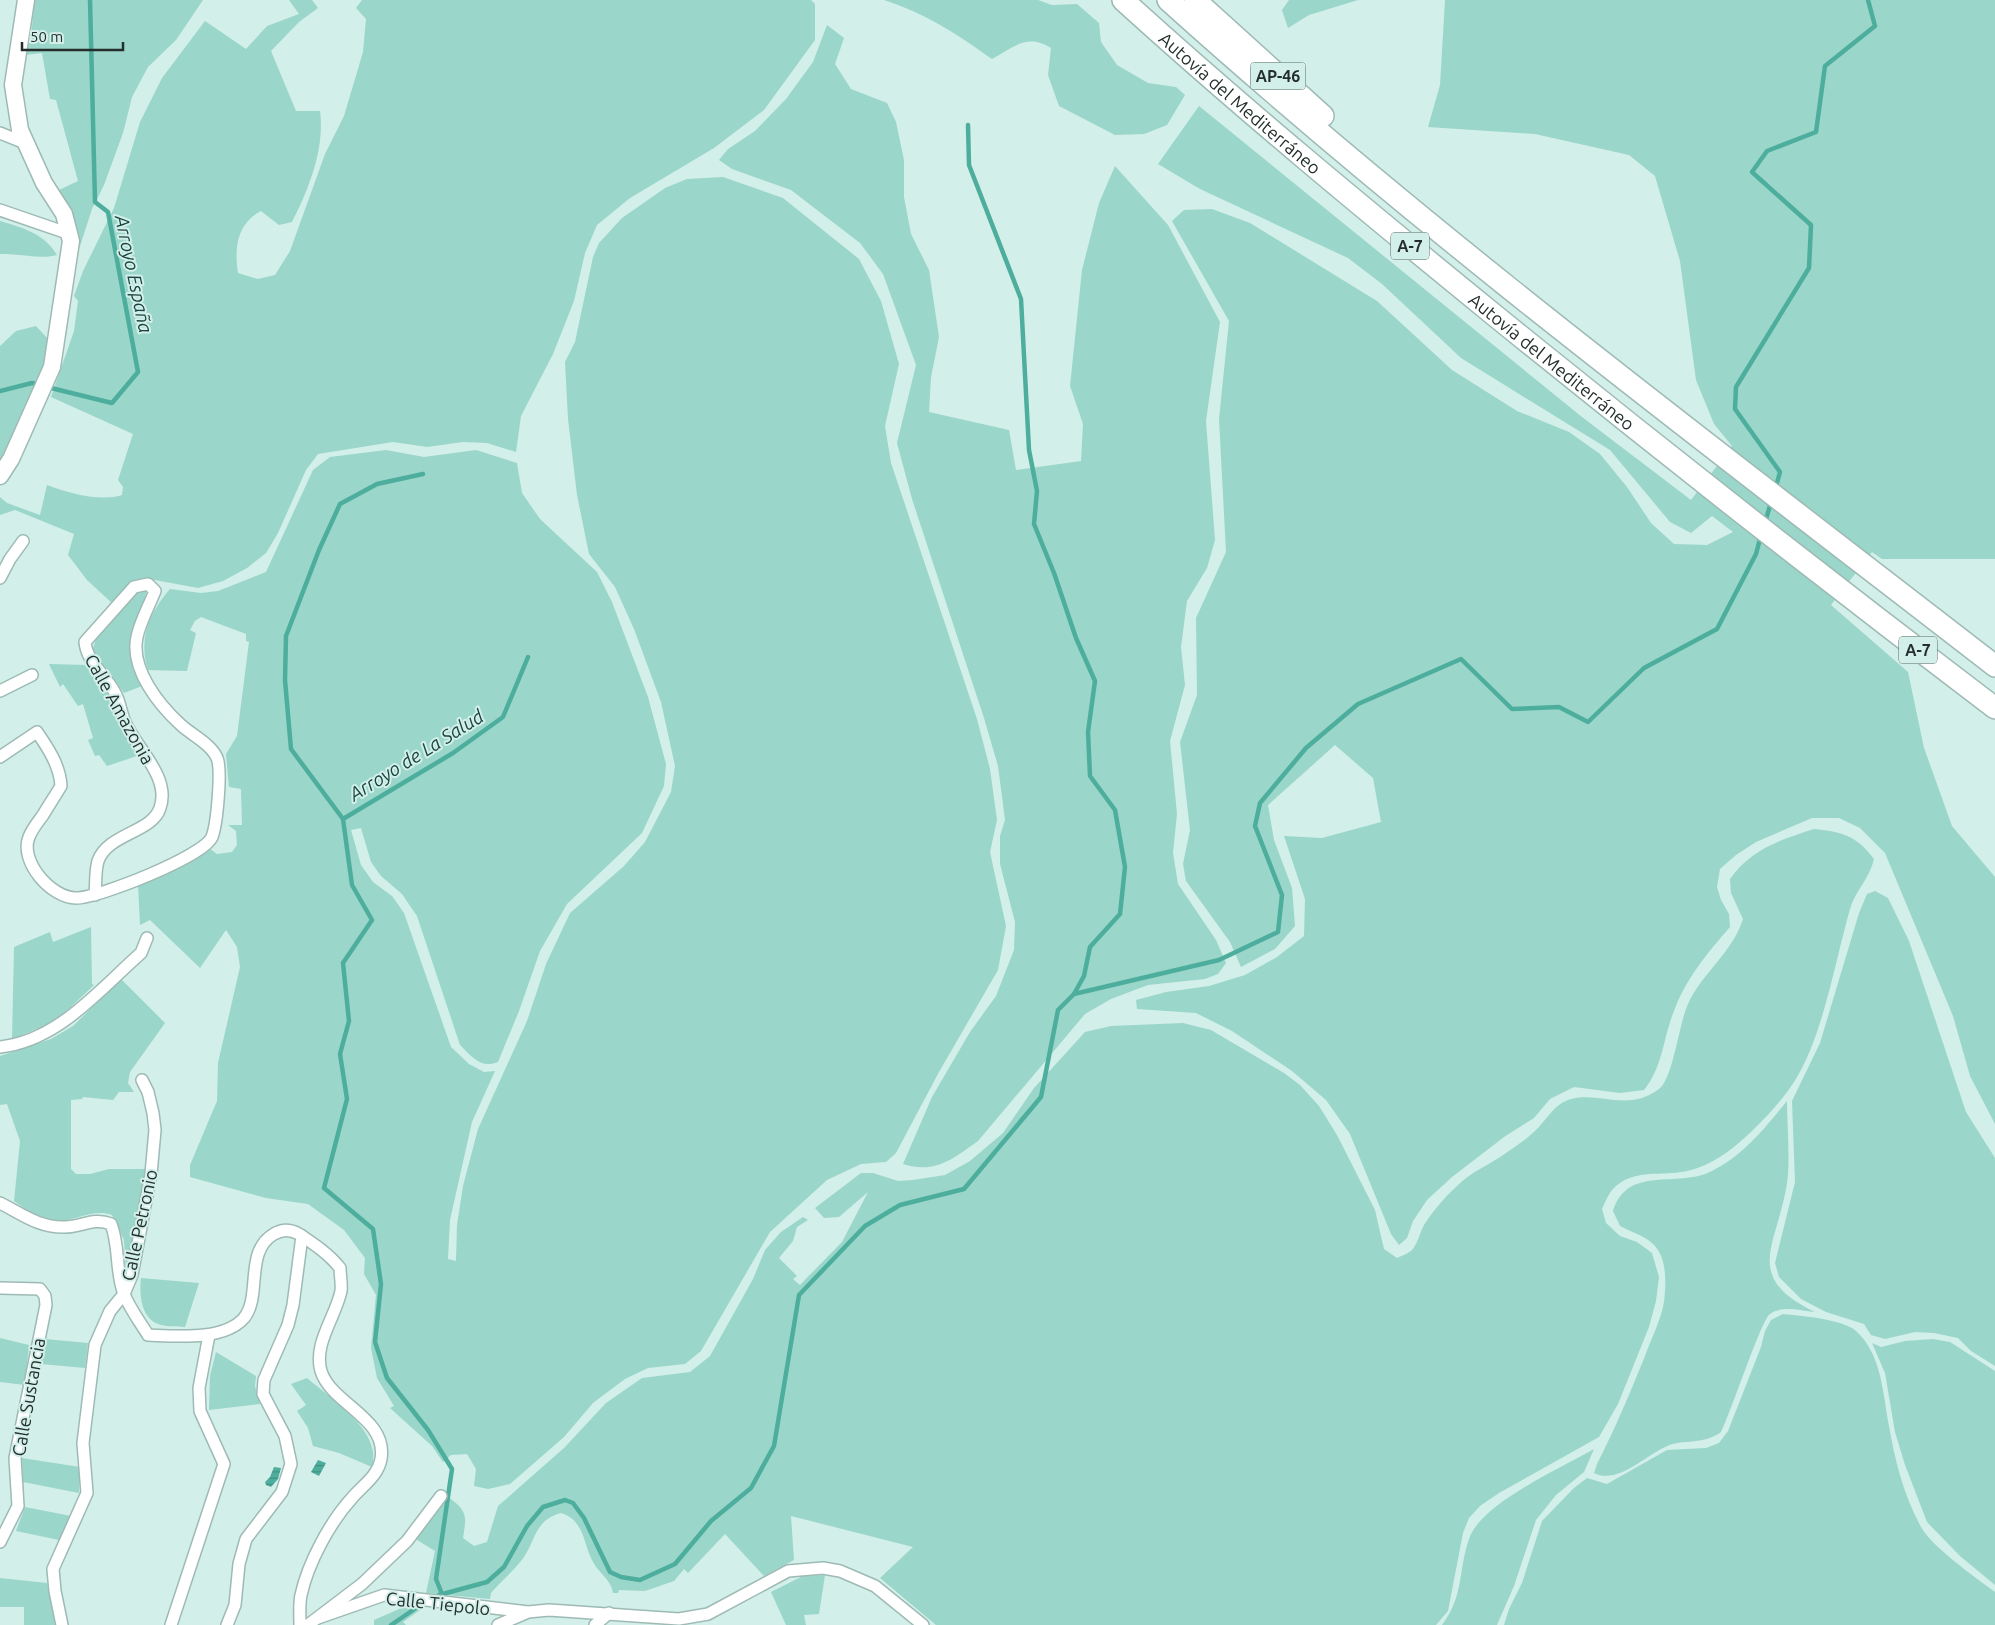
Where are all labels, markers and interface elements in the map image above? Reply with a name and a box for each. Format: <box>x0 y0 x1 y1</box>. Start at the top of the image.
scale bar <box>22 20 124 52</box>
text: 50 m <box>30 28 63 45</box>
street label: Autovía del Mediterráneo <box>1156 28 1325 178</box>
road number: AP-46 <box>1250 62 1306 90</box>
water label: Arroyo España <box>111 212 157 335</box>
road number: A-7 <box>1391 232 1429 260</box>
street label: Autovía del Mediterráneo <box>1465 289 1639 434</box>
road number: A-7 <box>1899 636 1937 664</box>
street label: Calle Amazonia <box>81 650 159 768</box>
water label: Arroyo de La Salud <box>344 704 488 806</box>
street label: Calle Petronio <box>117 1167 161 1283</box>
street label: Calle Sustancia <box>8 1336 48 1458</box>
street label: Calle Tiepolo <box>385 1588 491 1618</box>

